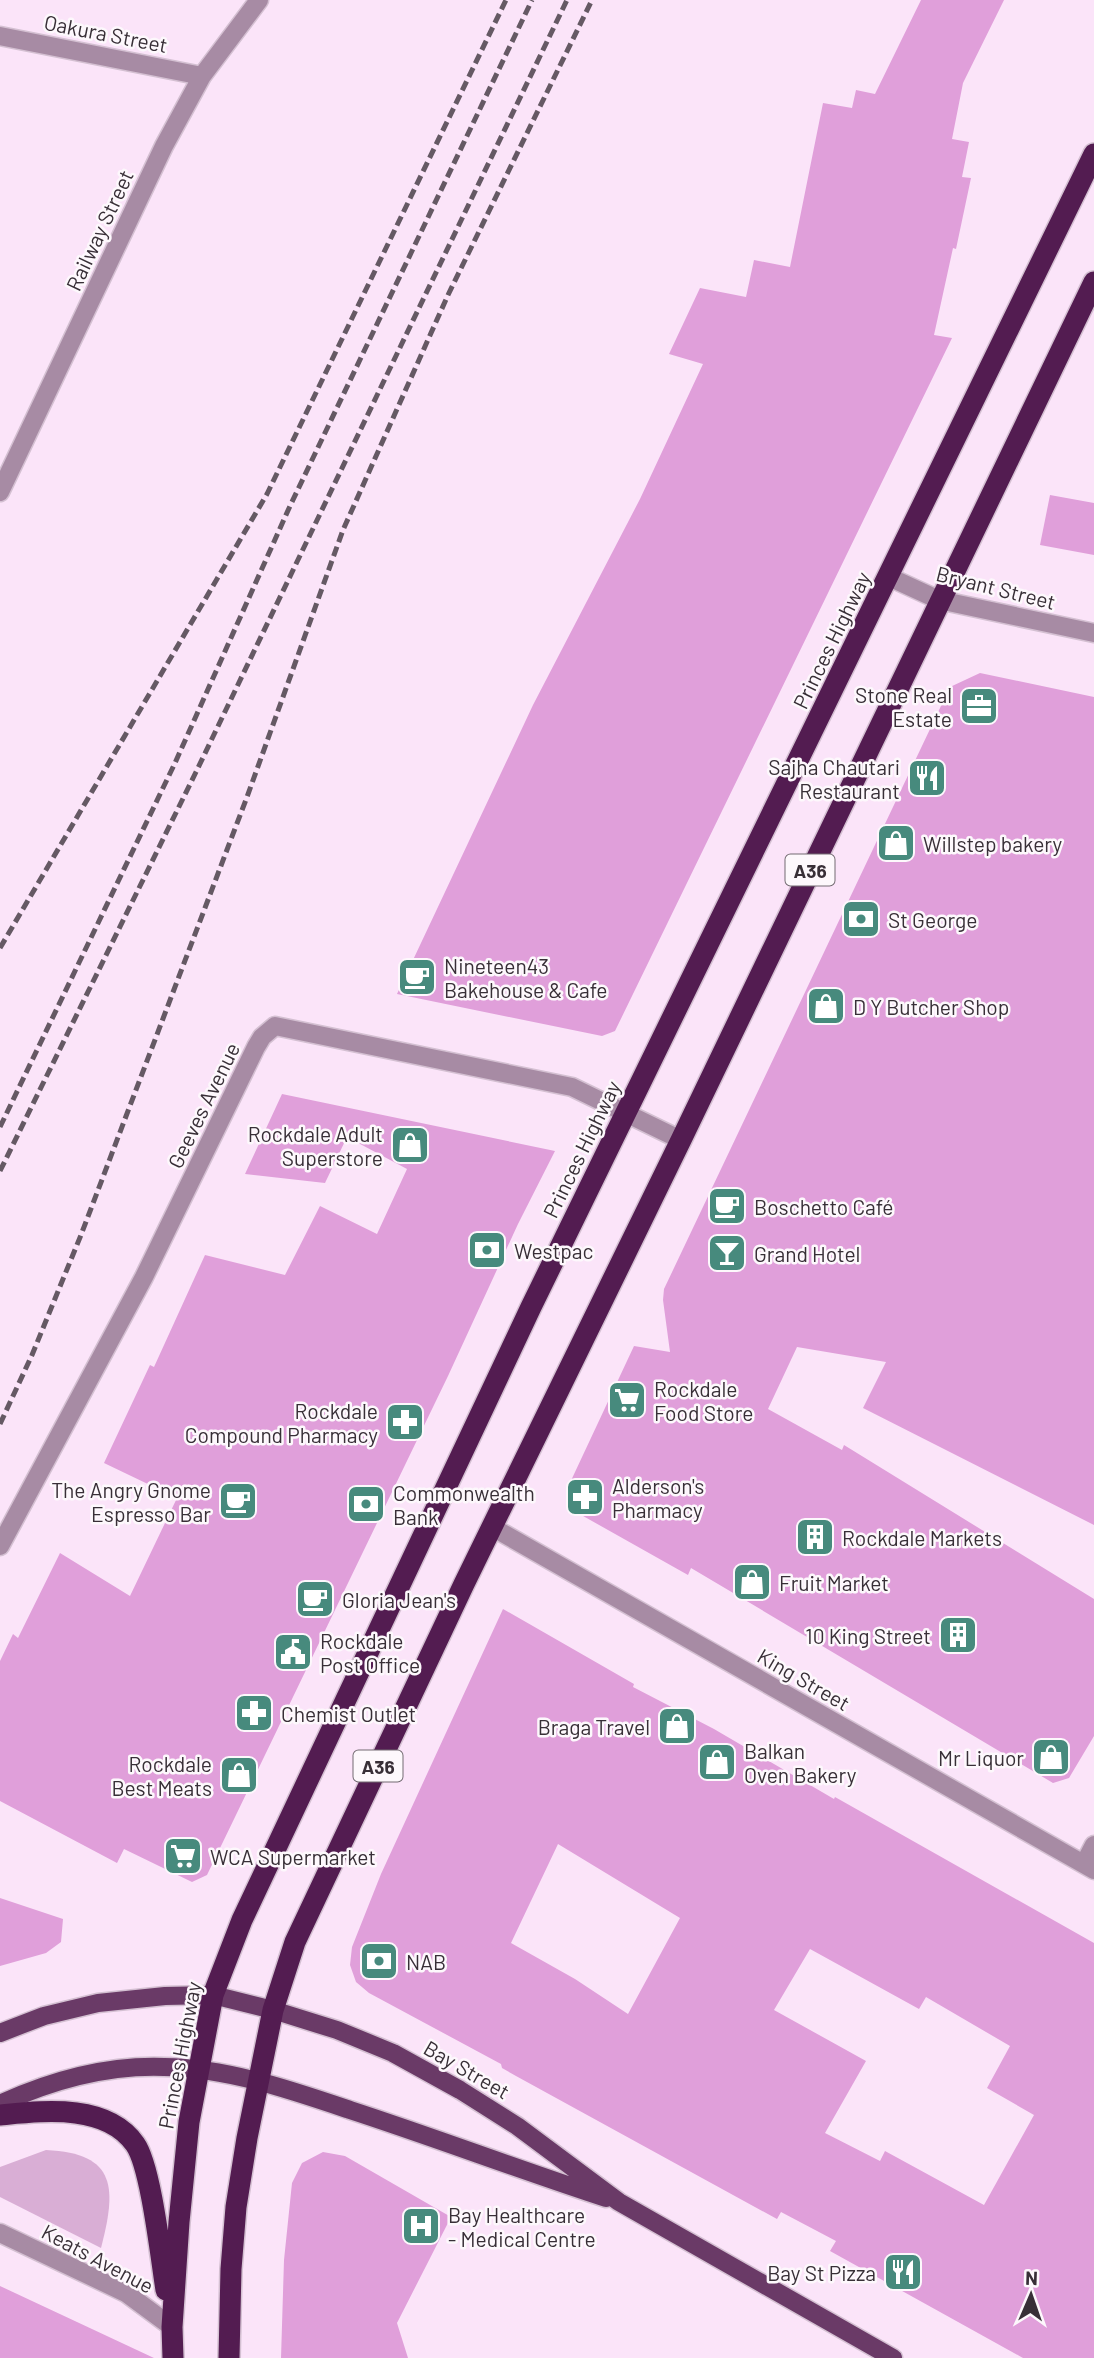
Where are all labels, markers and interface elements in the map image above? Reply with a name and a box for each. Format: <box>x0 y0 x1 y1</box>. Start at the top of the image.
street label: Oakura Street <box>42 9 170 57</box>
street label: Railway Street <box>60 166 138 294</box>
street label: Bryant Street <box>934 560 1058 614</box>
street label: Princes Highway <box>787 567 875 713</box>
place label: Stone Real Estate <box>855 682 952 731</box>
office icon: Stone Real Estate <box>958 685 1000 727</box>
place label: Sajha Chautari Restaurant <box>768 754 900 803</box>
restaurant icon: Sajha Chautari Restaurant <box>906 757 948 799</box>
shop icon: Willstep bakery <box>875 822 917 864</box>
place label: Willstep bakery <box>923 831 1063 856</box>
road number: A36 <box>786 855 834 886</box>
bank icon: St George <box>840 898 882 940</box>
place label: St George <box>888 907 977 932</box>
place label: Nineteen43 Bakehouse & Cafe <box>444 953 607 1002</box>
cafe icon: Nineteen43 Bakehouse & Cafe <box>396 956 438 998</box>
shop icon: D Y Butcher Shop <box>805 985 847 1027</box>
place label: D Y Butcher Shop <box>853 994 1009 1019</box>
street label: Geeves Avenue <box>162 1038 244 1172</box>
street label: Princes Highway <box>537 1076 625 1222</box>
place label: Rockdale Adult Superstore <box>248 1121 383 1170</box>
shop icon: Rockdale Adult Superstore <box>389 1124 431 1166</box>
cafe icon: Boschetto Café <box>706 1185 748 1227</box>
place label: Boschetto Café <box>754 1194 893 1219</box>
bank icon: Westpac <box>466 1229 508 1271</box>
bar icon: Grand Hotel <box>706 1232 748 1274</box>
place label: Westpac <box>514 1238 593 1263</box>
place label: Grand Hotel <box>754 1241 860 1266</box>
place label: Rockdale Food Store <box>654 1376 753 1425</box>
supermarket icon: Rockdale Food Store <box>606 1379 648 1421</box>
place label: Rockdale Compound Pharmacy <box>185 1398 378 1447</box>
pharmacy icon: Rockdale Compound Pharmacy <box>384 1401 426 1443</box>
place label: Alderson's Pharmacy <box>612 1473 704 1522</box>
pharmacy icon: Alderson's Pharmacy <box>564 1476 606 1518</box>
place label: The Angry Gnome Espresso Bar <box>51 1477 211 1526</box>
cafe icon: The Angry Gnome Espresso Bar <box>217 1480 259 1522</box>
place label: Commonwealth Bank <box>393 1480 535 1529</box>
bank icon: Commonwealth Bank <box>345 1483 387 1525</box>
building icon: Rockdale Markets <box>794 1516 836 1558</box>
place label: Rockdale Markets <box>842 1525 1002 1550</box>
shop icon: Fruit Market <box>731 1561 773 1603</box>
place label: Fruit Market <box>779 1570 889 1595</box>
cafe icon: Gloria Jean's <box>294 1578 336 1620</box>
place label: Gloria Jean's <box>342 1587 456 1612</box>
building icon: 10 King Street <box>937 1614 979 1656</box>
place label: 10 King Street <box>805 1623 931 1648</box>
place label: Rockdale Post Office <box>320 1628 420 1677</box>
public building icon: Rockdale Post Office <box>272 1631 314 1673</box>
street label: King Street <box>753 1643 855 1715</box>
pharmacy icon: Chemist Outlet <box>233 1692 275 1734</box>
place label: Chemist Outlet <box>281 1701 416 1726</box>
shop icon: Braga Travel <box>656 1705 698 1747</box>
place label: Braga Travel <box>538 1714 650 1739</box>
shop icon: Mr Liquor <box>1030 1736 1072 1778</box>
place label: Balkan Oven Bakery <box>744 1738 857 1787</box>
shop icon: Balkan Oven Bakery <box>696 1741 738 1783</box>
place label: Mr Liquor <box>938 1745 1024 1770</box>
road number: A36 <box>354 1750 402 1782</box>
place label: Rockdale Best Meats <box>111 1751 212 1800</box>
shop icon: Rockdale Best Meats <box>218 1754 260 1796</box>
supermarket icon: WCA Supermarket <box>162 1835 204 1877</box>
place label: WCA Supermarket <box>210 1844 376 1869</box>
bank icon: NAB <box>358 1940 400 1982</box>
place label: NAB <box>406 1949 446 1974</box>
street label: Princes Highway <box>152 1979 206 2131</box>
street label: Bay Street <box>420 2034 514 2104</box>
place label: Bay Healthcare - Medical Centre <box>448 2202 596 2251</box>
hospital icon: Bay Healthcare - Medical Centre <box>400 2205 442 2247</box>
street label: Keats Avenue <box>38 2218 158 2298</box>
restaurant icon: Bay St Pizza <box>882 2251 924 2293</box>
place label: Bay St Pizza <box>767 2260 876 2285</box>
north arrow <box>996 2260 1066 2330</box>
text: N <box>1025 2266 1038 2289</box>

